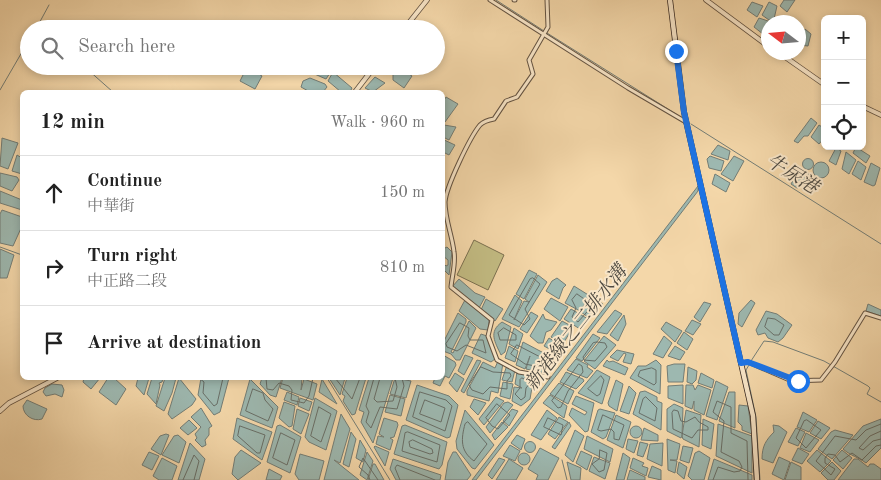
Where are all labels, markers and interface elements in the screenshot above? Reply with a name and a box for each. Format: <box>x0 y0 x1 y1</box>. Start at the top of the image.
north arrow <box>761 15 806 60</box>
map controls <box>821 15 866 150</box>
button: + <box>821 15 866 60</box>
search box <box>20 20 445 75</box>
icon: search <box>38 34 66 62</box>
text: Search here <box>78 38 175 57</box>
route end <box>665 40 688 63</box>
button: − <box>821 60 866 105</box>
button: locate <box>821 105 866 150</box>
text: 12 min <box>40 112 105 133</box>
text: Walk · 960 m <box>330 115 425 131</box>
water label: 牛尿港 <box>762 150 824 200</box>
text: Continue <box>87 172 162 191</box>
icon: ahead <box>40 179 68 207</box>
text: 150 m <box>380 185 425 201</box>
text: 中華街 <box>87 199 135 215</box>
text: Turn right <box>87 247 177 266</box>
icon: right <box>40 254 68 282</box>
water label: 新港線之二排水溝 <box>520 259 633 394</box>
text: 810 m <box>380 260 425 276</box>
text: 中正路二段 <box>87 274 167 290</box>
icon: arrive <box>40 329 68 357</box>
text: Arrive at destination <box>87 334 261 353</box>
route start <box>787 370 810 393</box>

